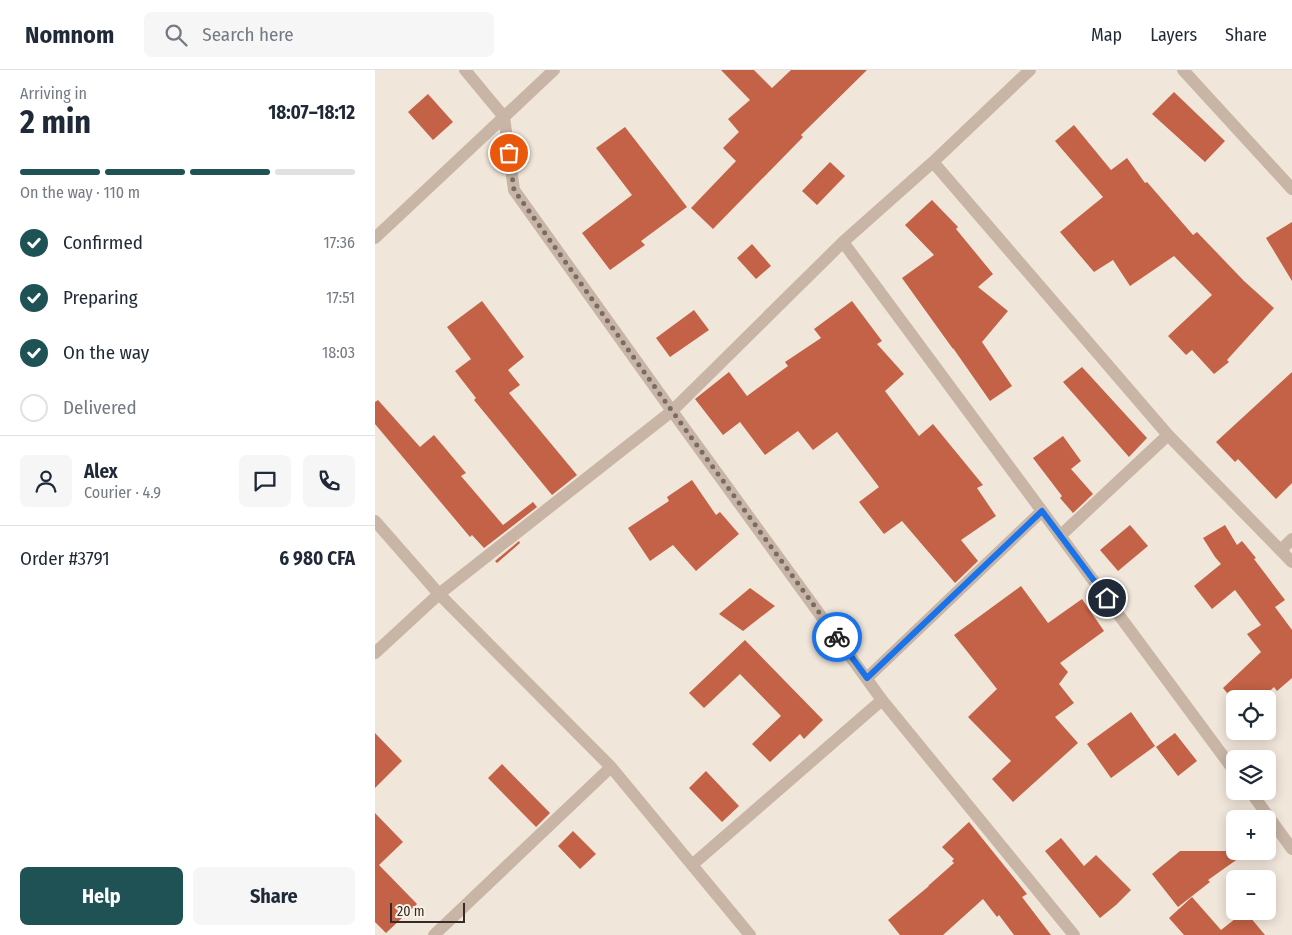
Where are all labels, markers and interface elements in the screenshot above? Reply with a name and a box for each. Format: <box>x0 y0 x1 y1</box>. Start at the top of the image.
search box <box>144 12 494 57</box>
text: Nomnom <box>25 21 114 49</box>
icon: search <box>162 21 190 49</box>
text: Search here <box>202 23 294 46</box>
text: Map <box>1091 24 1122 46</box>
text: Layers <box>1150 24 1197 46</box>
text: Share <box>1225 24 1267 46</box>
text: Arriving in <box>20 84 87 103</box>
text: 18:07–18:12 <box>268 101 355 124</box>
text: 2 min <box>20 103 91 141</box>
pin <box>488 132 530 174</box>
icon: bag <box>495 139 523 167</box>
text: On the way · 110 m <box>20 183 140 202</box>
icon: check <box>20 229 48 257</box>
text: Confirmed <box>63 231 143 254</box>
text: 17:36 <box>324 233 355 252</box>
icon: check <box>20 284 48 312</box>
text: Preparing <box>63 286 138 309</box>
text: 17:51 <box>326 288 355 307</box>
icon: check <box>20 339 48 367</box>
text: On the way <box>63 341 149 364</box>
text: 18:03 <box>322 343 355 362</box>
text: Delivered <box>63 396 137 419</box>
button: person <box>20 455 72 507</box>
button: chat <box>239 455 291 507</box>
button: phone <box>303 455 355 507</box>
text: Alex <box>84 460 118 483</box>
text: Courier · 4.9 <box>84 483 161 502</box>
text: Order #3791 <box>20 547 110 570</box>
text: 6 980 CFA <box>279 547 355 570</box>
pin <box>1086 577 1128 619</box>
icon: home <box>1093 584 1121 612</box>
courier <box>812 612 862 662</box>
icon: bike <box>823 623 851 651</box>
map controls <box>1226 690 1276 920</box>
button: locate <box>1226 690 1276 740</box>
button: layers <box>1226 750 1276 800</box>
button: + <box>1226 810 1276 860</box>
button: Help <box>20 867 183 925</box>
button: Share <box>193 867 355 925</box>
button: − <box>1226 870 1276 920</box>
scale bar <box>390 900 465 923</box>
text: 20 m <box>397 903 425 920</box>

